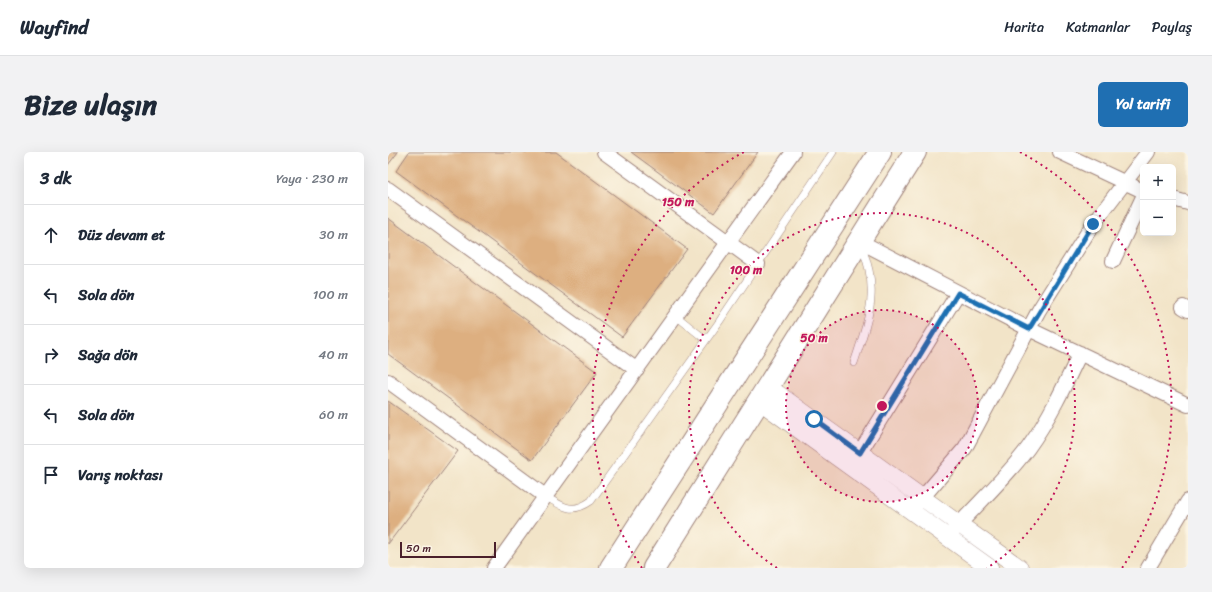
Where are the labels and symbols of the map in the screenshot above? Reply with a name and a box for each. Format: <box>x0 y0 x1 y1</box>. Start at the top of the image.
text: 150 m <box>662 191 695 213</box>
route end <box>1084 215 1102 233</box>
text: 100 m <box>730 259 763 281</box>
text: 50 m <box>800 327 828 349</box>
centre of rings <box>875 399 889 413</box>
route start <box>805 410 823 428</box>
scale bar <box>400 540 496 559</box>

